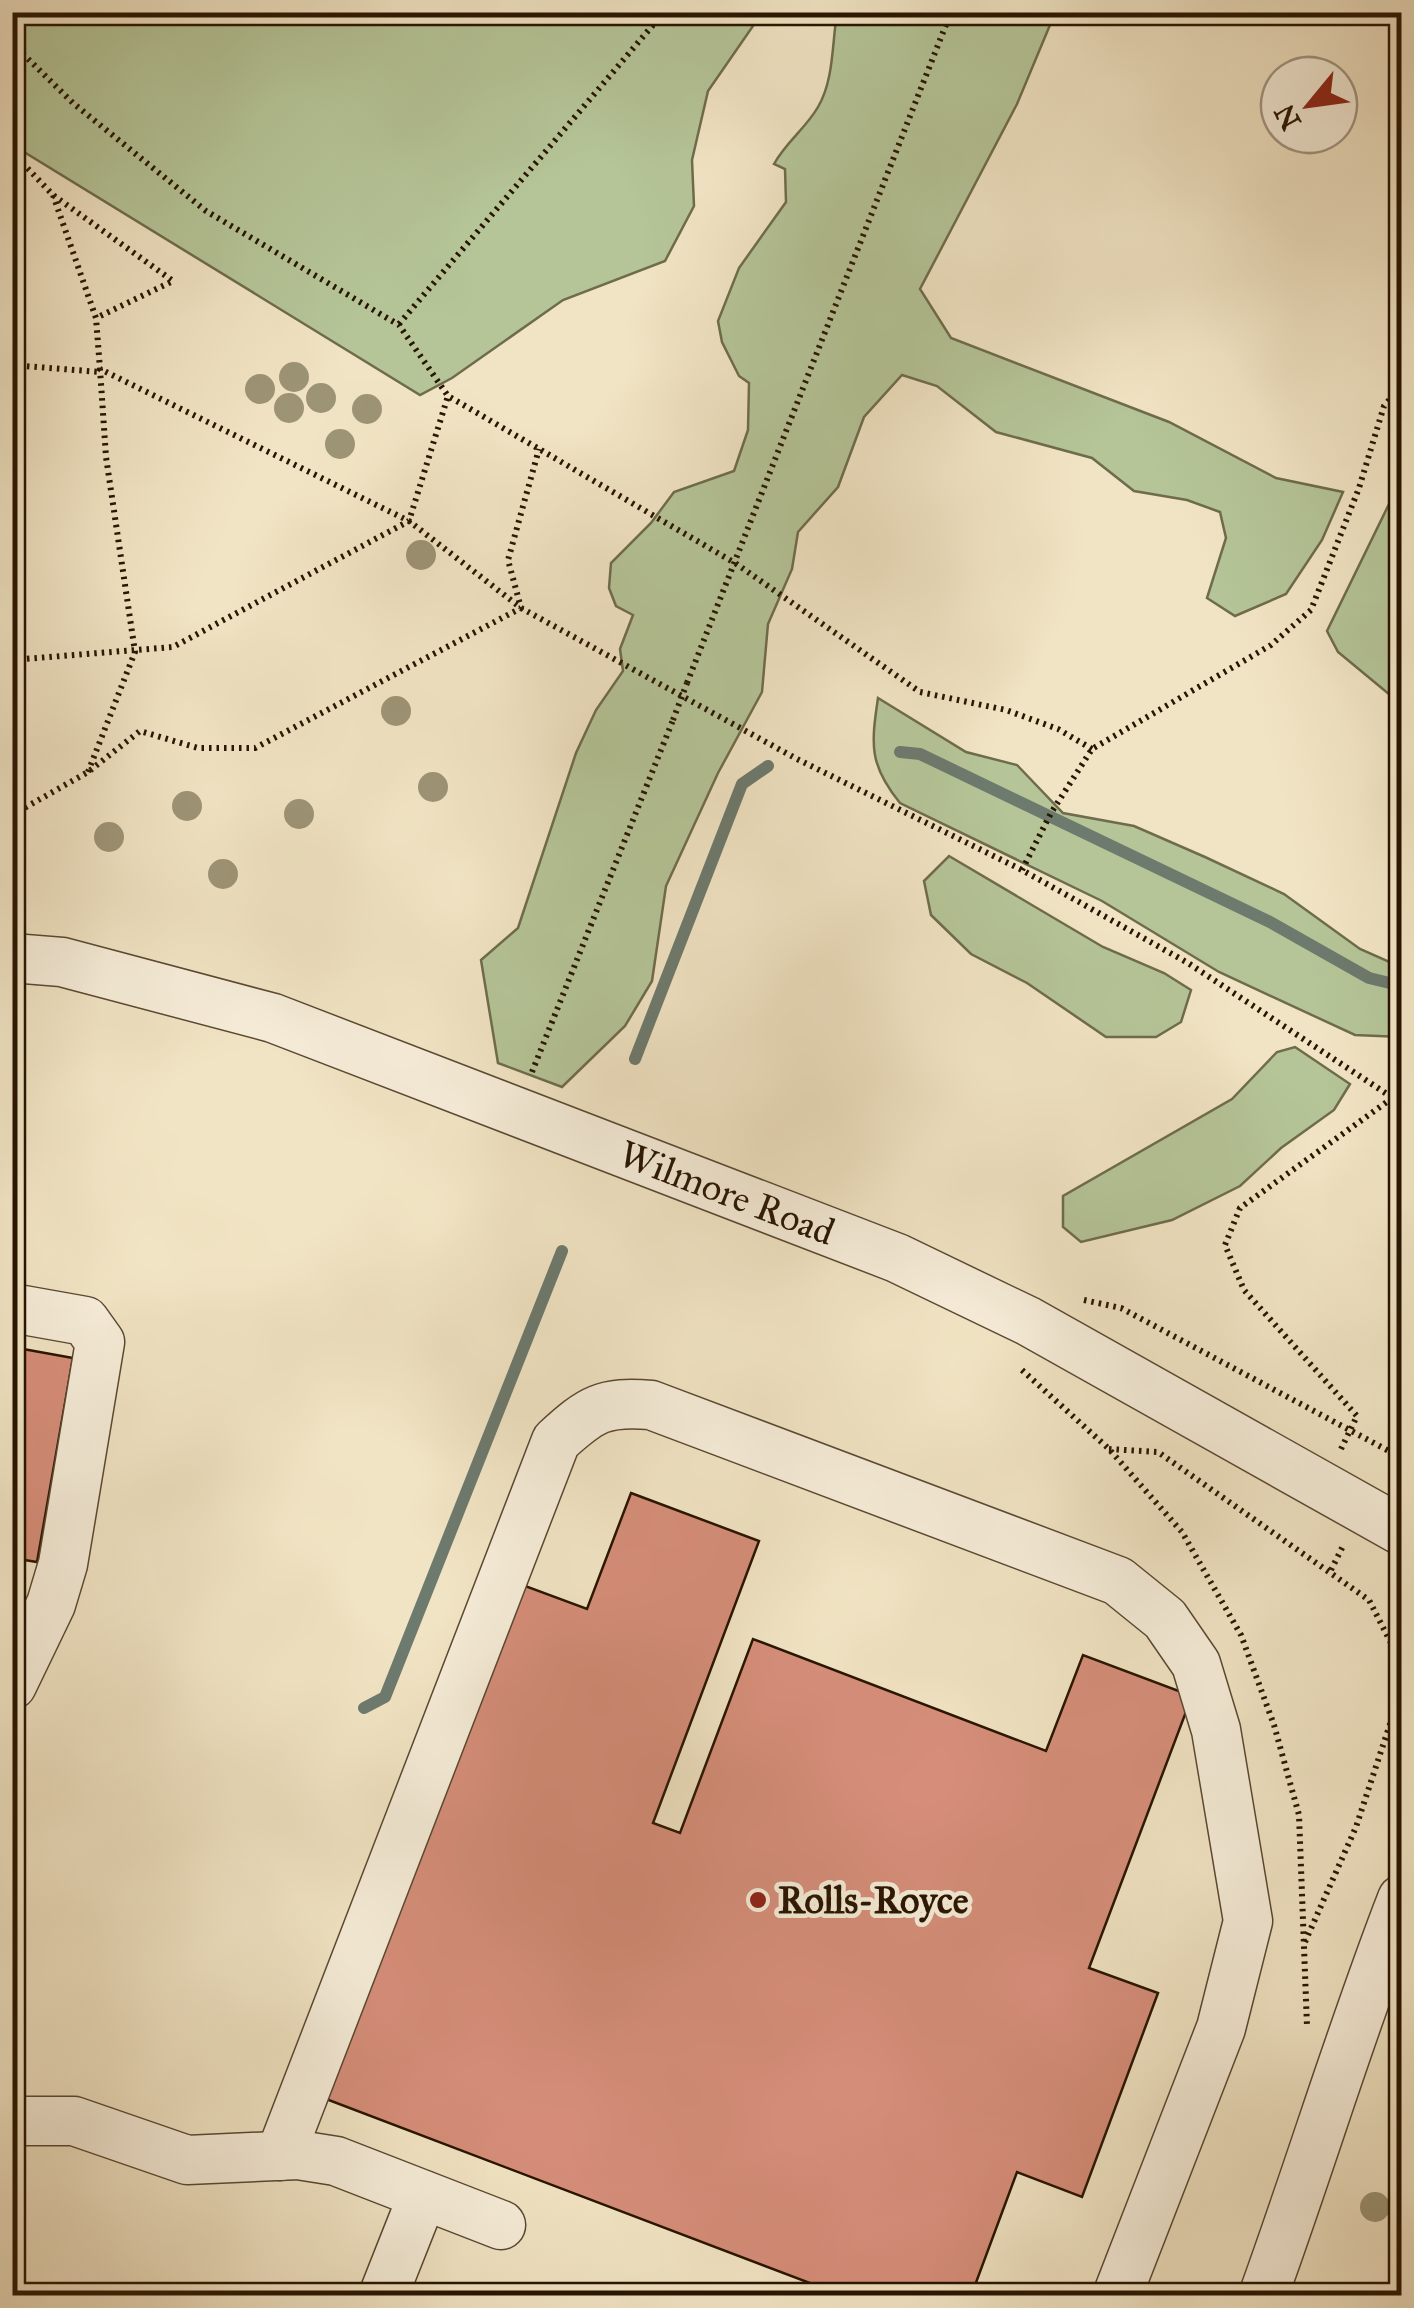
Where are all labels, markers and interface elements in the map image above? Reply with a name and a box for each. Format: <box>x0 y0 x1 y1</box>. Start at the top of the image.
north arrow <box>1259 55 1359 155</box>
text: N <box>1266 98 1309 136</box>
street label: Wilmore Road <box>613 1130 841 1255</box>
place label: Rolls-Royce <box>778 1877 969 1923</box>
marker: Rolls-Royce <box>747 1889 769 1911</box>

